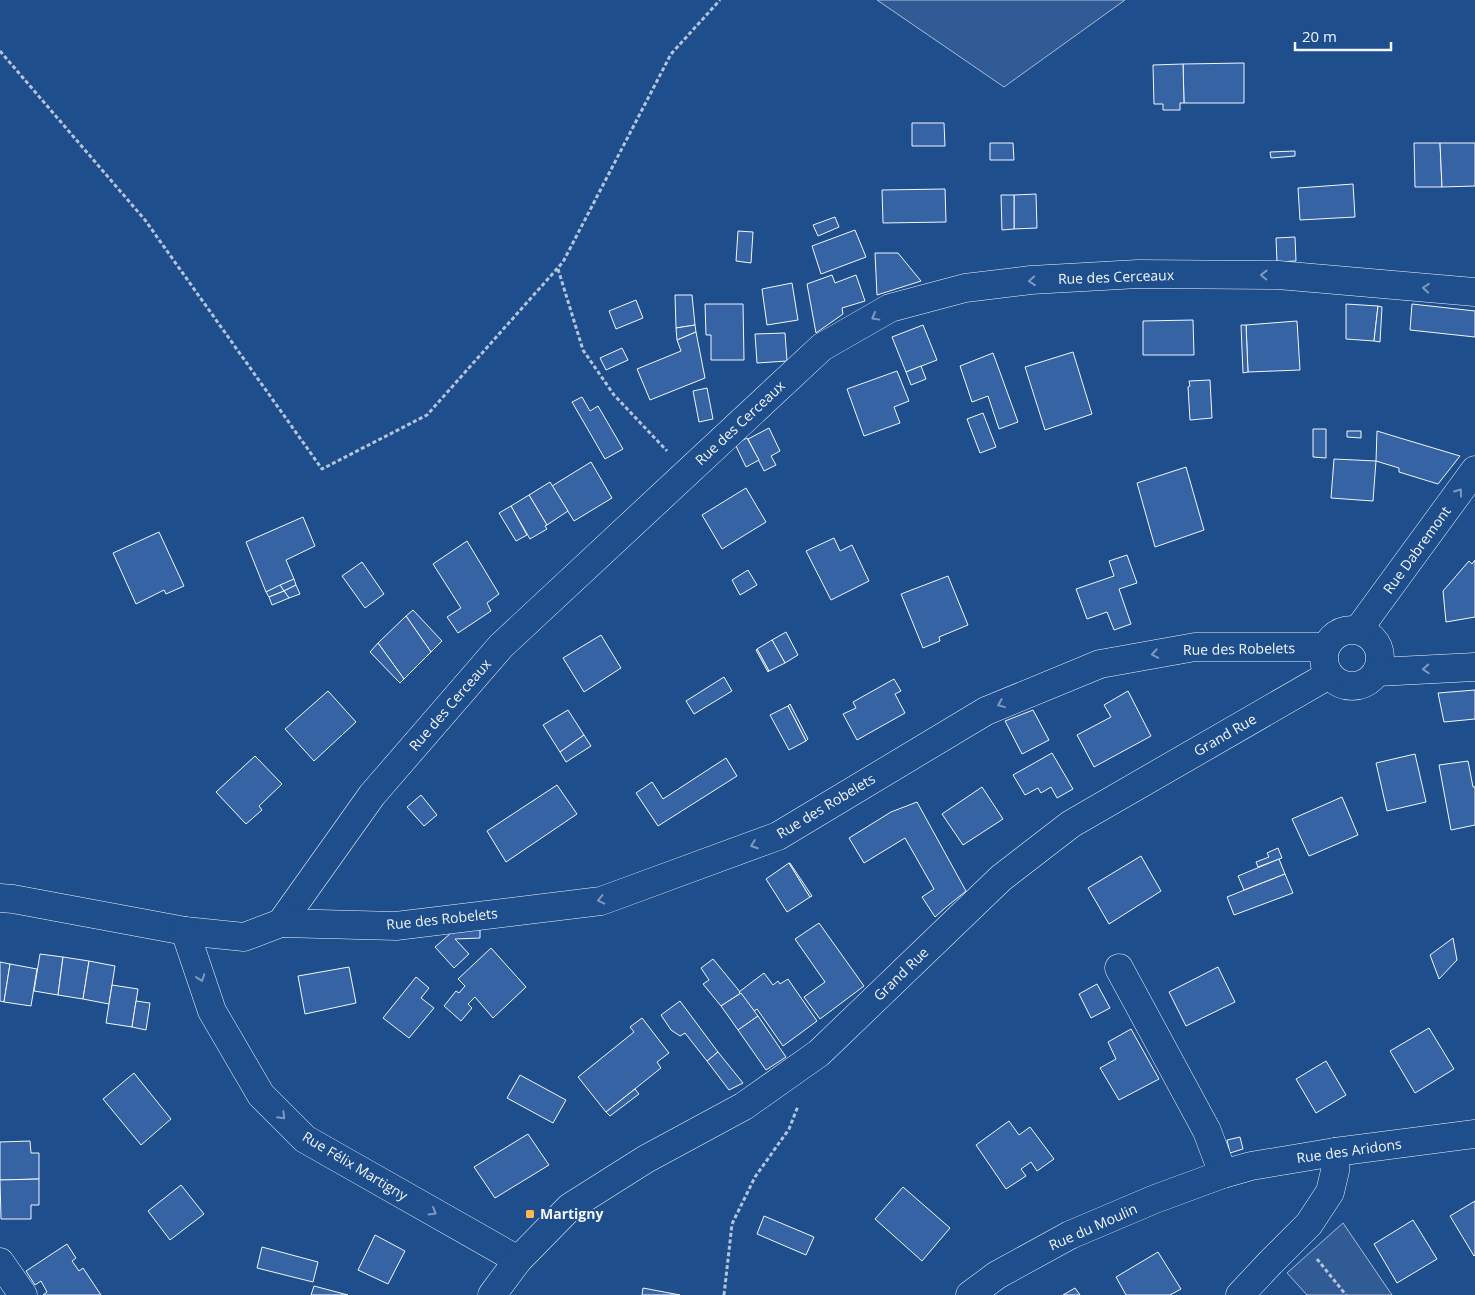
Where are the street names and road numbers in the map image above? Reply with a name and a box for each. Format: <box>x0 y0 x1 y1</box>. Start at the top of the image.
street label: Rue des Cerceaux <box>1058 265 1175 288</box>
street label: Rue des Cerceaux <box>691 376 789 469</box>
street label: Rue Dabremont <box>1378 502 1455 597</box>
street label: Rue des Robelets <box>1183 638 1295 659</box>
street label: Rue des Cerceaux <box>404 654 495 755</box>
street label: Grand Rue <box>1190 709 1260 760</box>
street label: Rue des Robelets <box>773 768 879 843</box>
street label: Rue des Robelets <box>385 903 499 934</box>
street label: Grand Rue <box>869 943 932 1005</box>
street label: Rue Félix Martigny <box>299 1127 412 1205</box>
street label: Rue des Aridons <box>1295 1134 1403 1167</box>
street label: Rue du Moulin <box>1046 1199 1140 1254</box>

